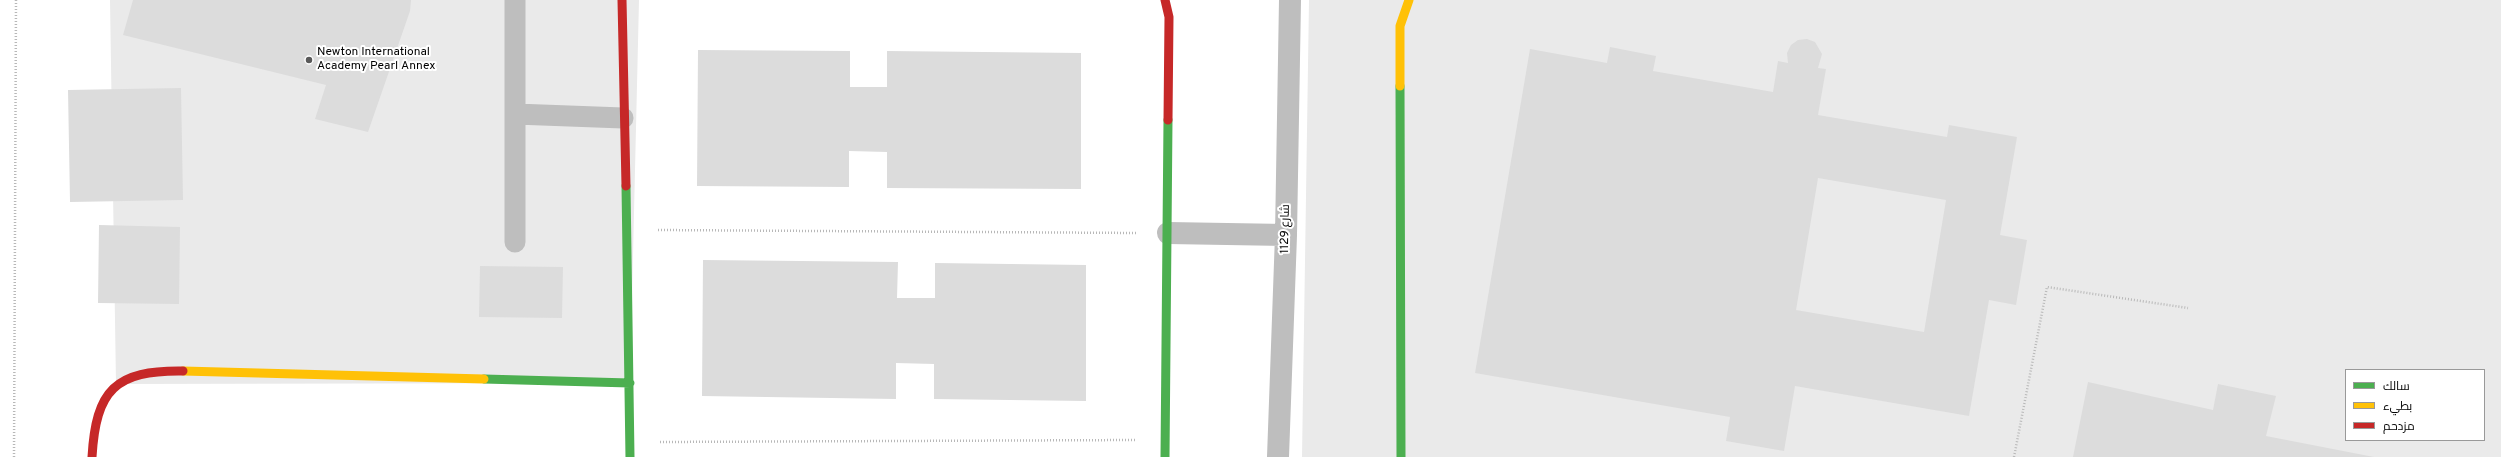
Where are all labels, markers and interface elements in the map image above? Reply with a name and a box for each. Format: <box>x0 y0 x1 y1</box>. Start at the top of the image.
place label: Newton International Academy Pearl Annex <box>317 46 435 74</box>
marker: Newton International Academy Pearl Annex <box>304 55 314 65</box>
street label: شارع 1129 <box>1278 204 1294 254</box>
legend <box>2345 369 2485 441</box>
text: سالك <box>2383 379 2410 395</box>
text: بطيء <box>2383 399 2412 415</box>
text: مزدحم <box>2383 419 2415 435</box>

